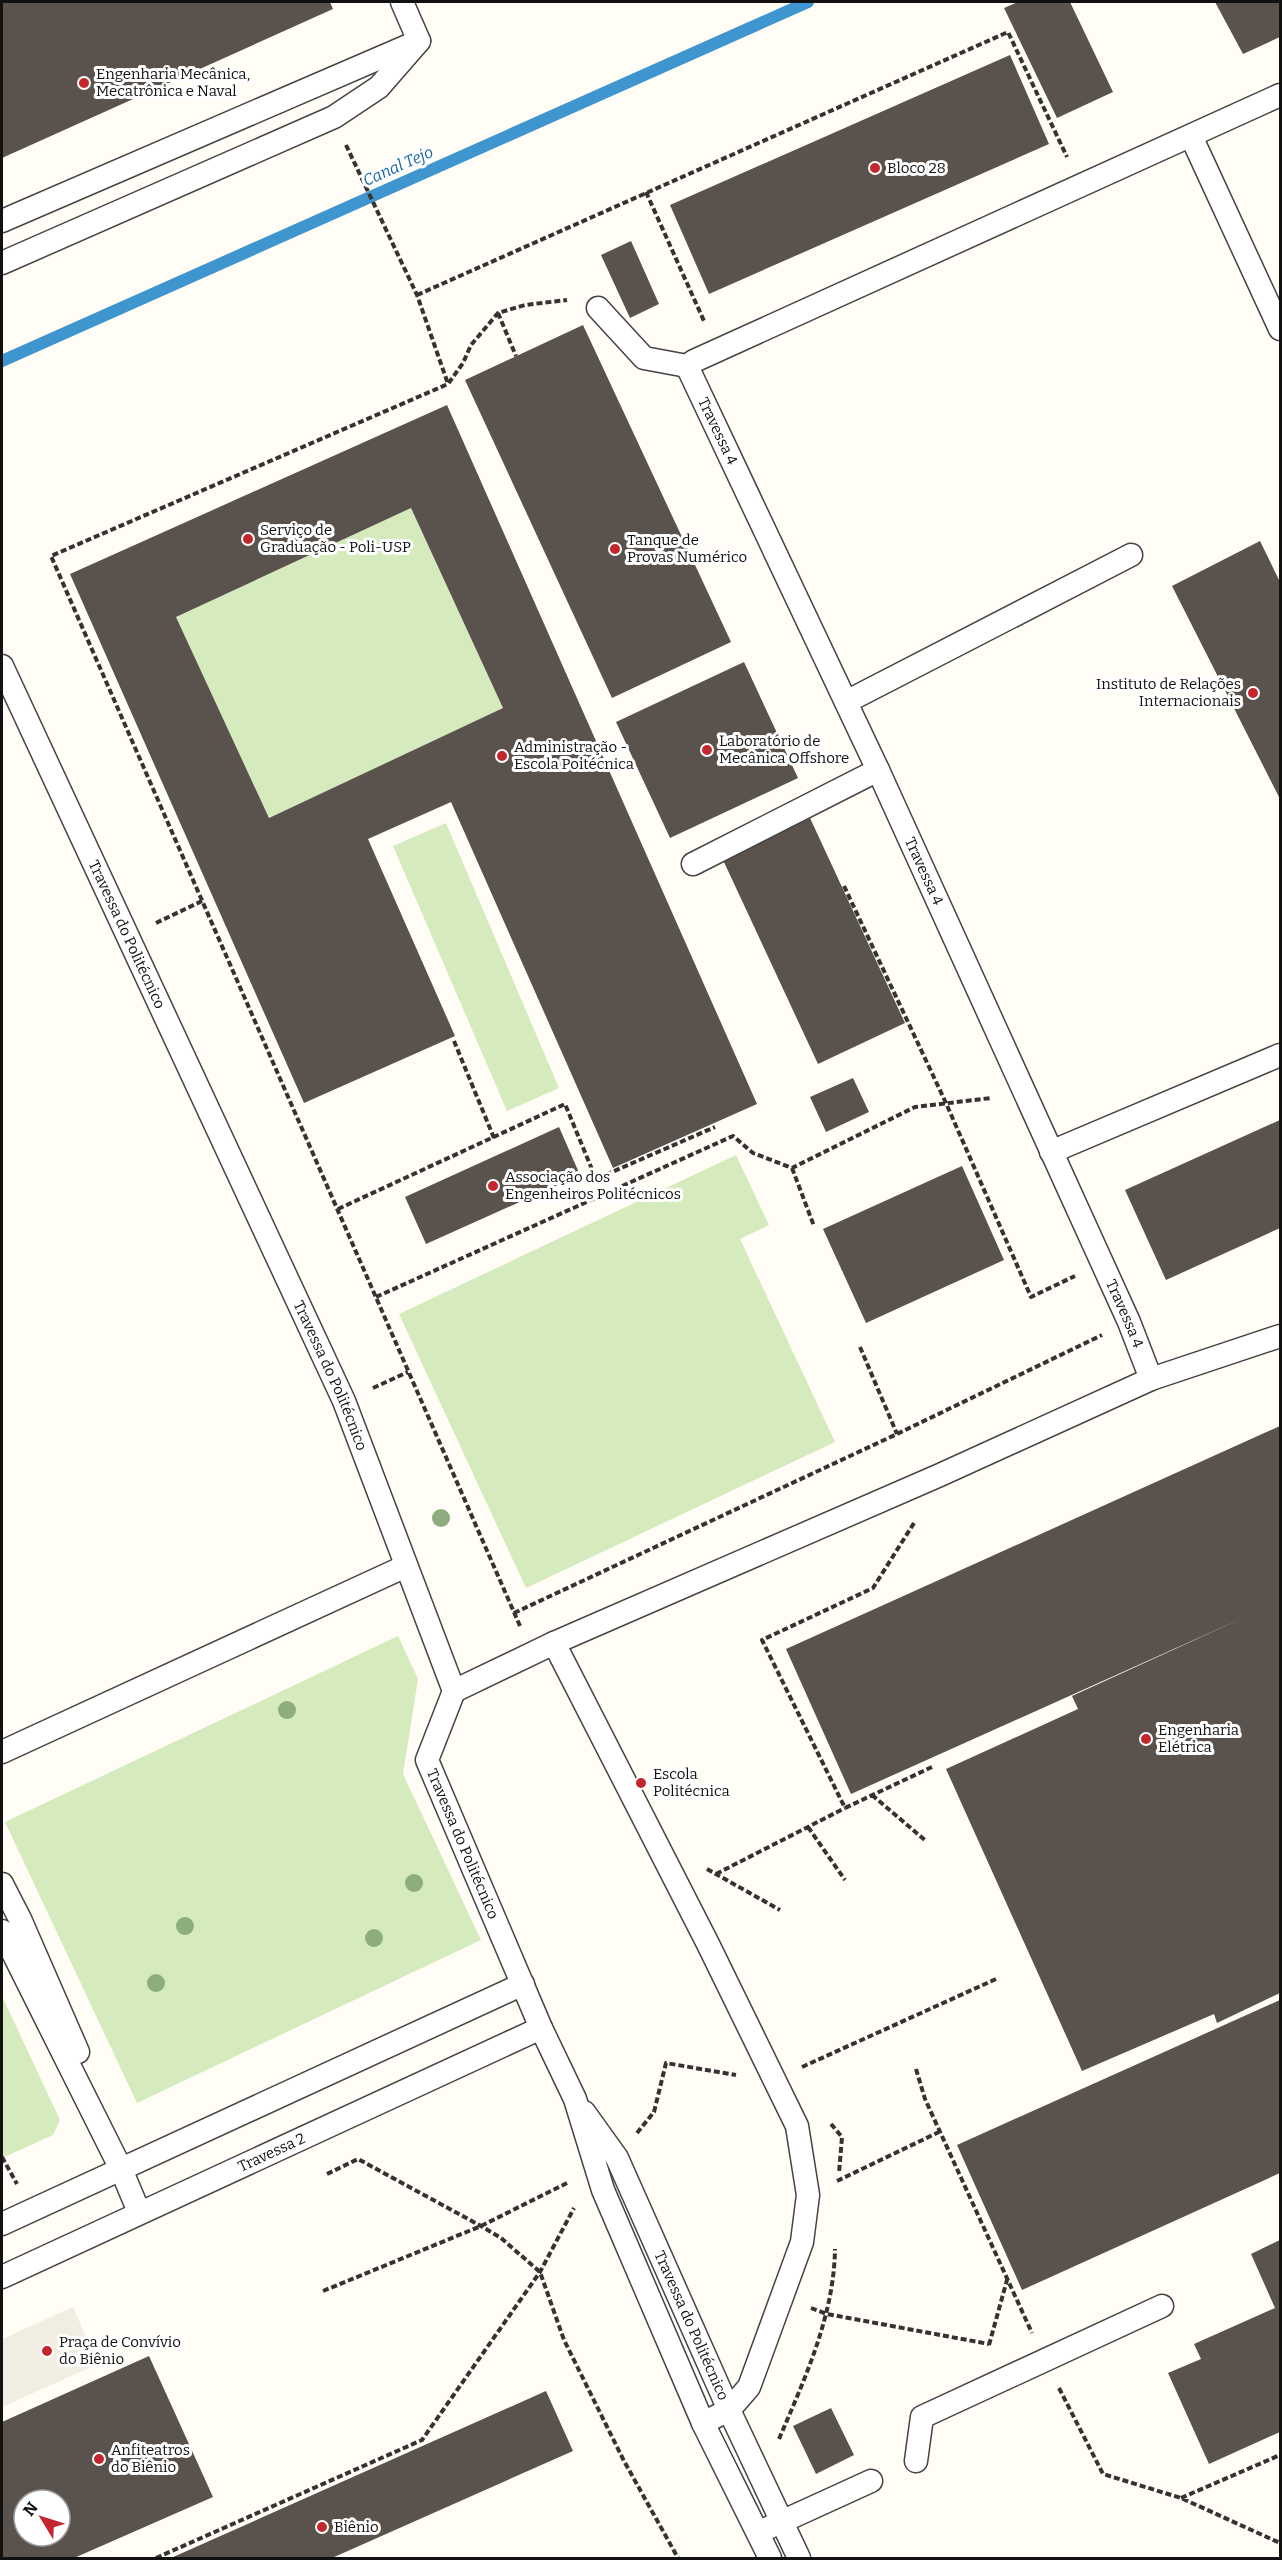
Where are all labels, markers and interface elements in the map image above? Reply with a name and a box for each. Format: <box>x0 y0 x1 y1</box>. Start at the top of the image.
place label: Engenharia Mecânica, Mecatrônica e Naval <box>96 65 250 100</box>
marker: Engenharia Mecânica, Mecatrônica e Naval <box>77 76 91 90</box>
water label: Canal Tejo <box>360 142 436 190</box>
place label: Bloco 28 <box>887 159 946 177</box>
marker: Bloco 28 <box>868 161 882 175</box>
street label: Travessa 4 <box>694 394 742 468</box>
place label: Serviço de Graduação - Poli-USP <box>260 521 411 556</box>
place label: Tanque de Provas Numérico <box>627 531 747 566</box>
marker: Serviço de Graduação - Poli-USP <box>241 532 255 546</box>
marker: Tanque de Provas Numérico <box>608 542 622 556</box>
place label: Instituto de Relações Internacionais <box>1096 675 1241 710</box>
marker: Instituto de Relações Internacionais <box>1246 686 1260 700</box>
place label: Laboratório de Mecânica Offshore <box>719 732 849 767</box>
place label: Administração - Escola Poitécnica <box>514 738 634 773</box>
marker: Laboratório de Mecânica Offshore <box>700 743 714 757</box>
marker: Administração - Escola Poitécnica <box>495 749 509 763</box>
street label: Travessa 4 <box>901 834 947 908</box>
street label: Travessa do Politécnico <box>85 857 169 1011</box>
place label: Associação dos Engenheiros Politécnicos <box>505 1168 681 1203</box>
marker: Associação dos Engenheiros Politécnicos <box>486 1179 500 1193</box>
street label: Travessa 4 <box>1102 1277 1147 1351</box>
street label: Travessa do Politécnico <box>290 1298 371 1453</box>
place label: Engenharia Elétrica <box>1158 1721 1239 1756</box>
marker: Engenharia Elétrica <box>1139 1732 1153 1746</box>
place label: Escola Politécnica <box>653 1765 730 1800</box>
street label: Travessa do Politécnico <box>423 1766 503 1922</box>
marker: Escola Politécnica <box>634 1776 648 1790</box>
street label: Travessa 2 <box>235 2129 308 2176</box>
street label: Travessa do Politécnico <box>650 2248 733 2403</box>
place label: Praça de Convívio do Biênio <box>59 2333 181 2368</box>
marker: Praça de Convívio do Biênio <box>40 2344 54 2358</box>
place label: Anfiteatros do Biênio <box>111 2441 190 2476</box>
marker: Anfiteatros do Biênio <box>92 2452 106 2466</box>
north arrow <box>12 2488 72 2548</box>
text: N <box>19 2498 42 2520</box>
place label: Biênio <box>334 2518 379 2536</box>
marker: Biênio <box>315 2520 329 2534</box>

